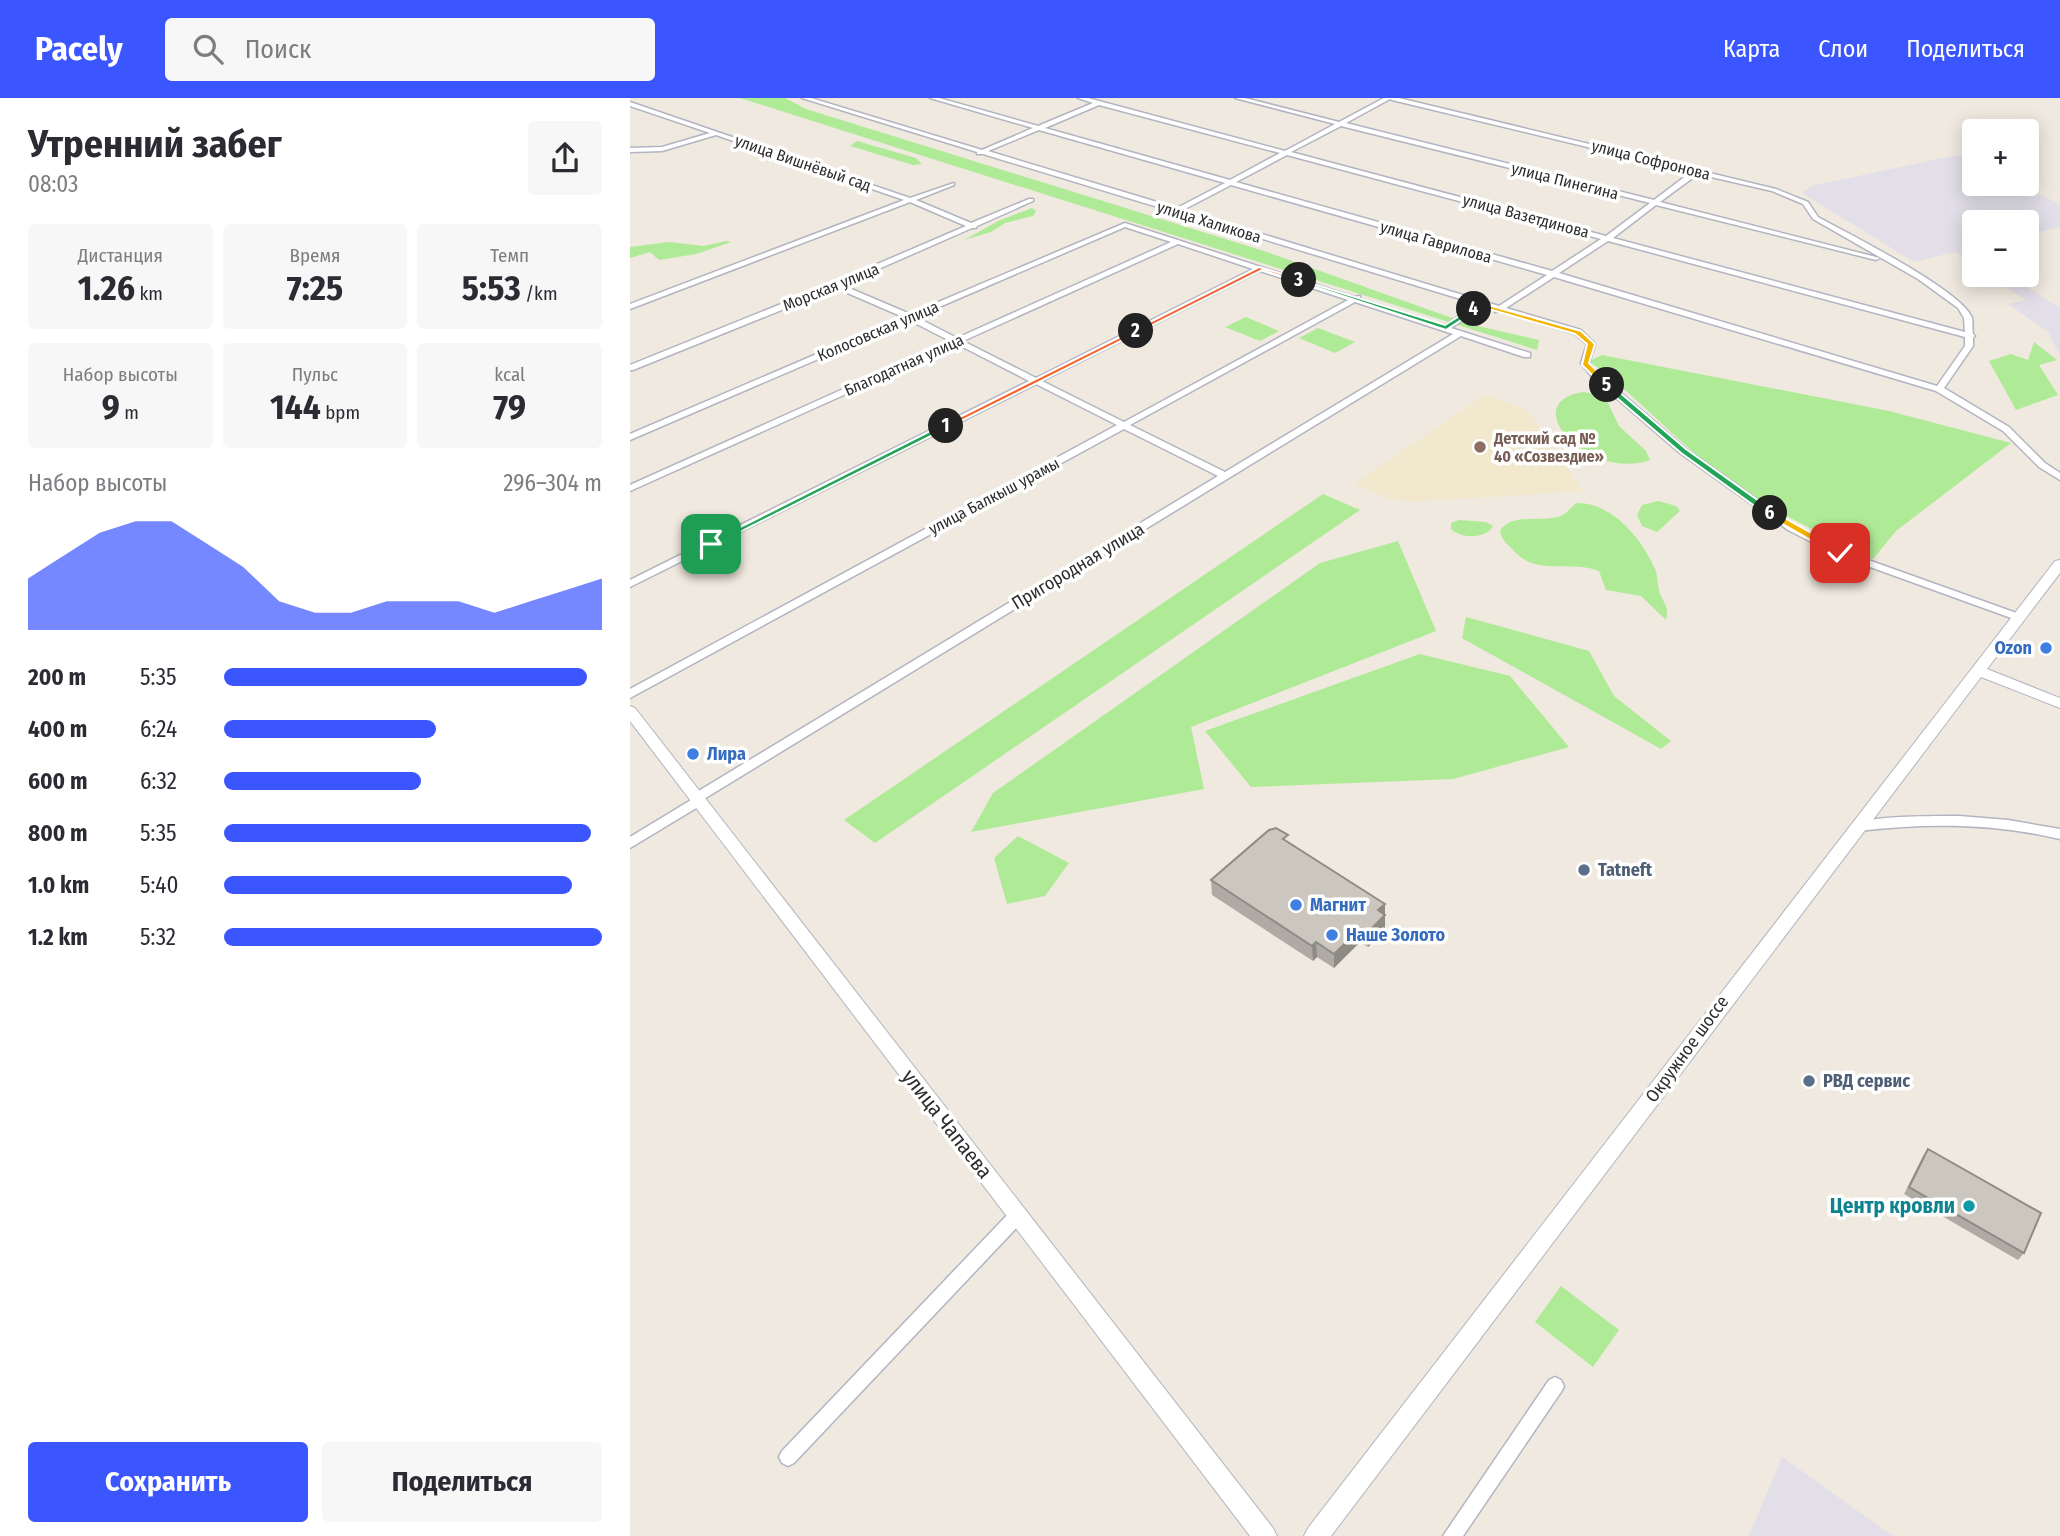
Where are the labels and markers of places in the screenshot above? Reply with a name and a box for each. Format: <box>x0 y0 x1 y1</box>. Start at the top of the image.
pin: 3 <box>1282 262 1316 298</box>
pin: 4 <box>1456 292 1492 326</box>
pin: 2 <box>1119 314 1154 348</box>
pin: 5 <box>1590 368 1625 402</box>
pin: 1 <box>928 408 964 444</box>
place label: Детский сад № 40 «Созвездие» <box>1493 429 1604 466</box>
marker: Детский сад № 40 «Созвездие» <box>1472 439 1488 455</box>
pin: 6 <box>1752 496 1788 530</box>
pin <box>681 514 741 574</box>
pin <box>1810 523 1870 583</box>
place label: Ozon <box>1994 637 2032 659</box>
marker: Ozon <box>2038 640 2054 656</box>
place label: Лира <box>707 743 746 765</box>
marker: Лира <box>685 746 701 762</box>
place label: Tatneft <box>1598 859 1653 881</box>
marker: Tatneft <box>1576 862 1592 878</box>
place label: Магнит <box>1310 894 1366 916</box>
marker: Магнит <box>1288 897 1304 913</box>
place label: Наше Золото <box>1346 924 1445 946</box>
marker: Наше Золото <box>1324 927 1340 943</box>
place label: РВД сервис <box>1823 1070 1910 1092</box>
marker: РВД сервис <box>1801 1073 1817 1089</box>
place label: Центр кровли <box>1830 1193 1955 1219</box>
marker: Центр кровли <box>1961 1198 1977 1214</box>

